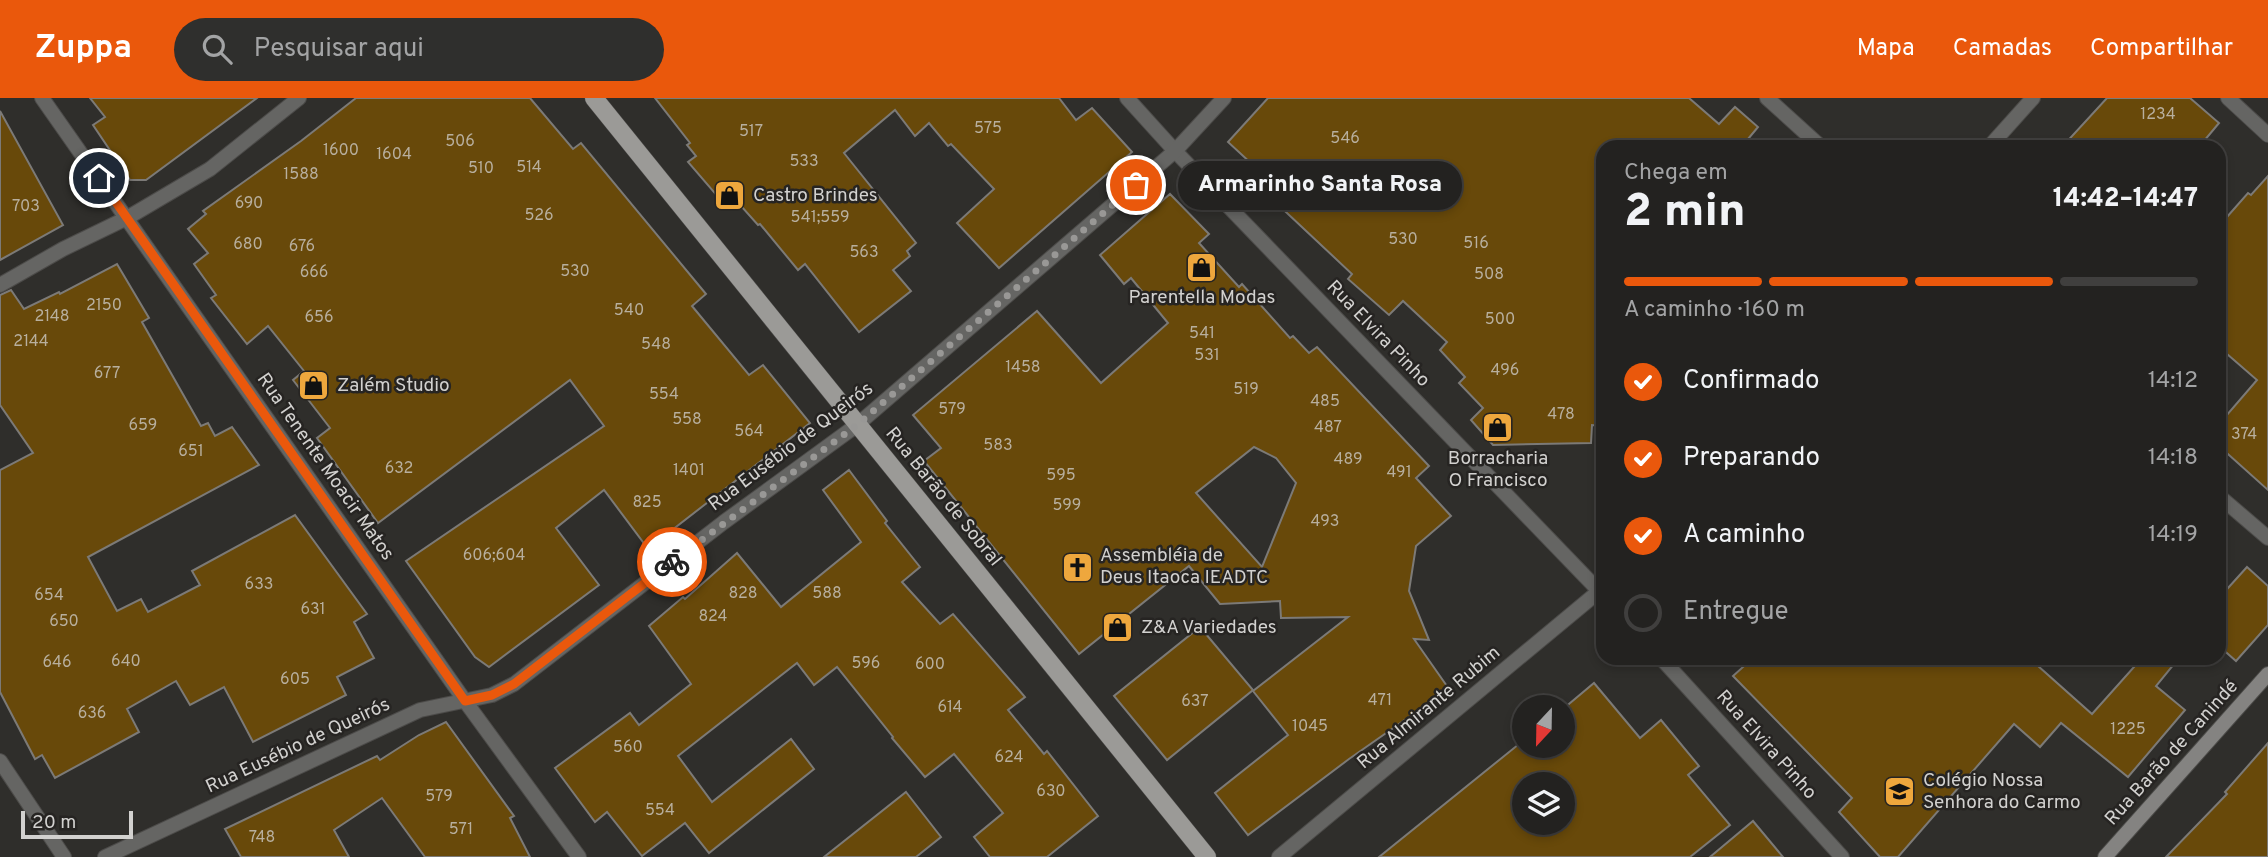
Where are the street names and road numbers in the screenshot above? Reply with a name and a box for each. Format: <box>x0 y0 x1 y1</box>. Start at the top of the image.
street label: Rua Elvira Pinho <box>1321 276 1435 392</box>
street label: Rua Tenente Moacir Matos <box>251 369 399 565</box>
street label: Rua Eusébio de Queirós <box>704 377 878 517</box>
street label: Rua Barão de Sobral <box>879 423 1007 571</box>
street label: Rua Almirante Rubim <box>1352 641 1506 775</box>
street label: Rua Barão de Canindé <box>2100 675 2244 831</box>
street label: Rua Elvira Pinho <box>1711 685 1821 805</box>
street label: Rua Eusébio de Queirós <box>202 693 394 799</box>

